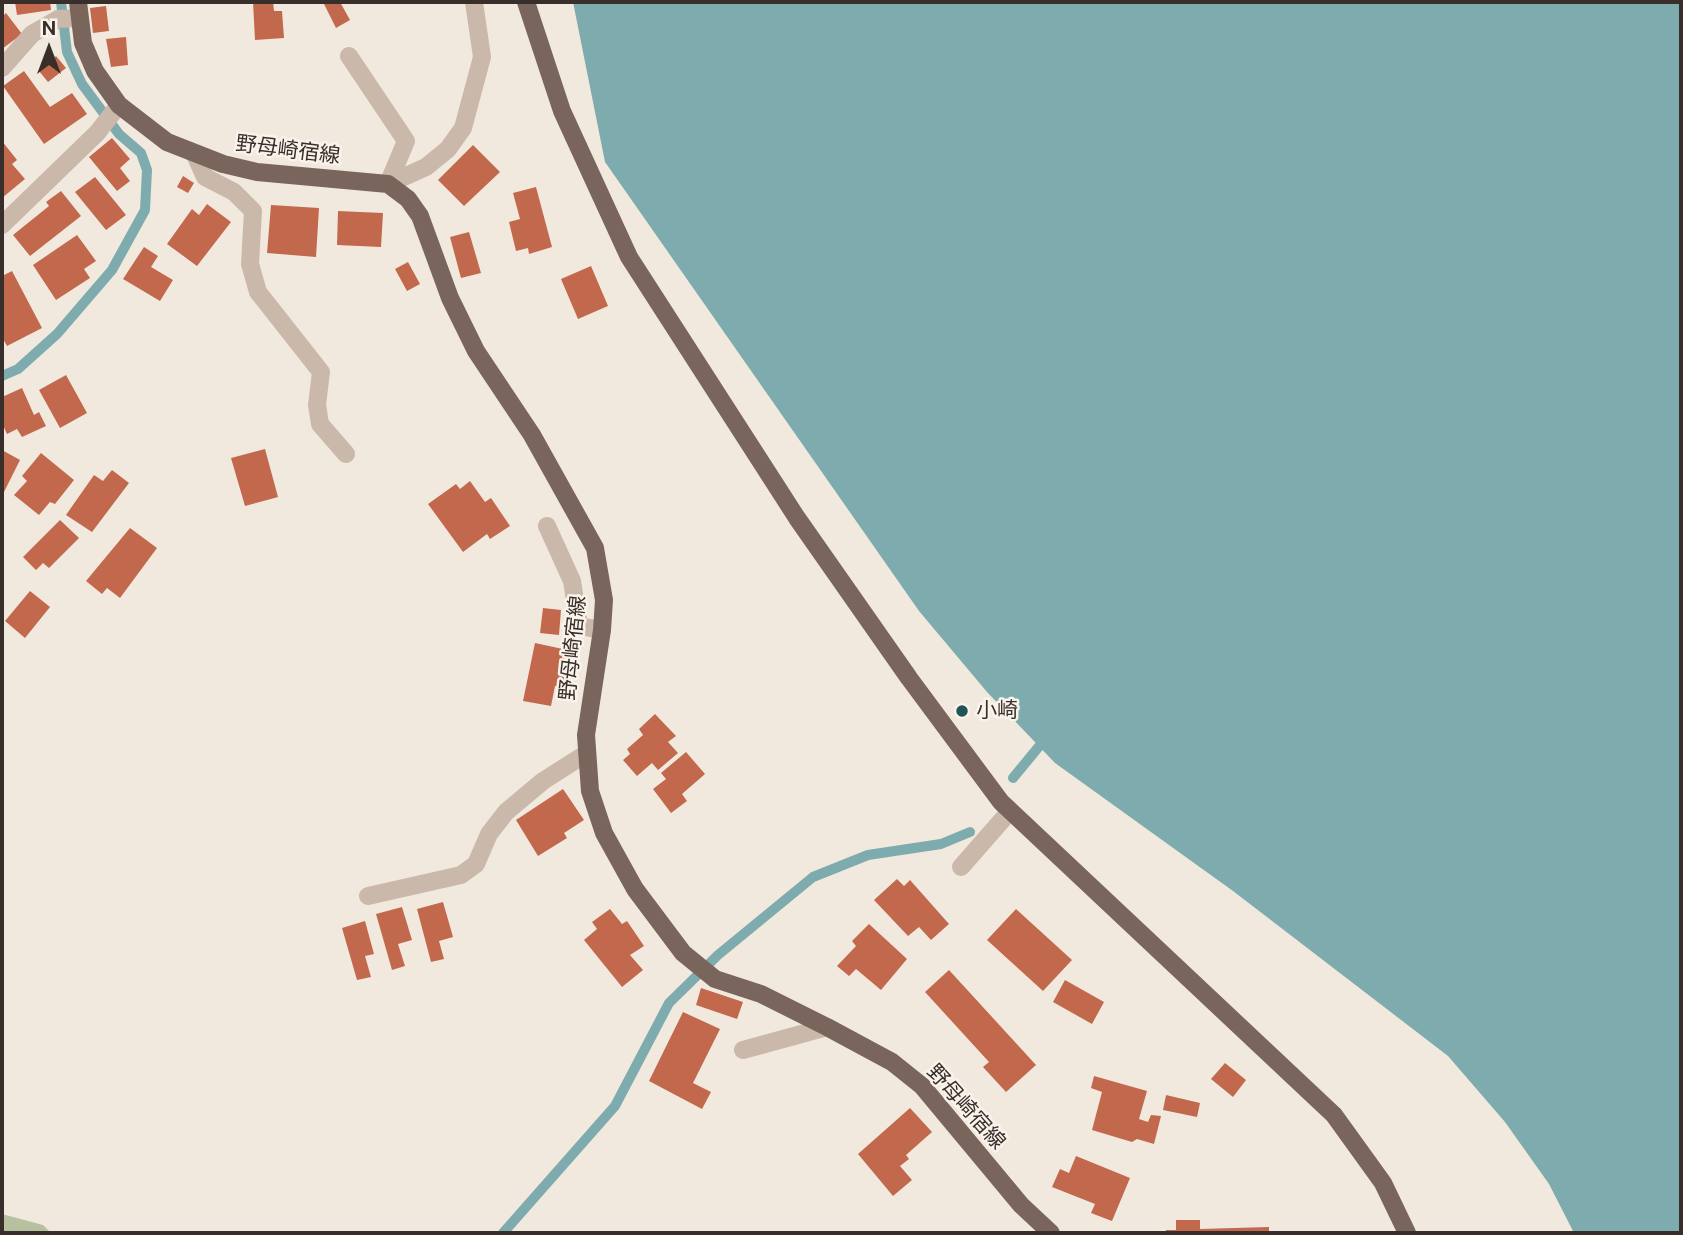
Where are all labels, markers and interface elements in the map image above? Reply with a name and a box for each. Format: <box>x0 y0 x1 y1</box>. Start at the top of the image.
north arrow <box>14 14 84 84</box>
text: N <box>42 17 56 39</box>
street label: 野母崎宿線 <box>234 131 342 169</box>
street label: 野母崎宿線 <box>555 594 591 702</box>
place label: 小崎 <box>976 698 1018 724</box>
marker: 小崎 <box>954 703 970 719</box>
street label: 野母崎宿線 <box>922 1060 1010 1154</box>

